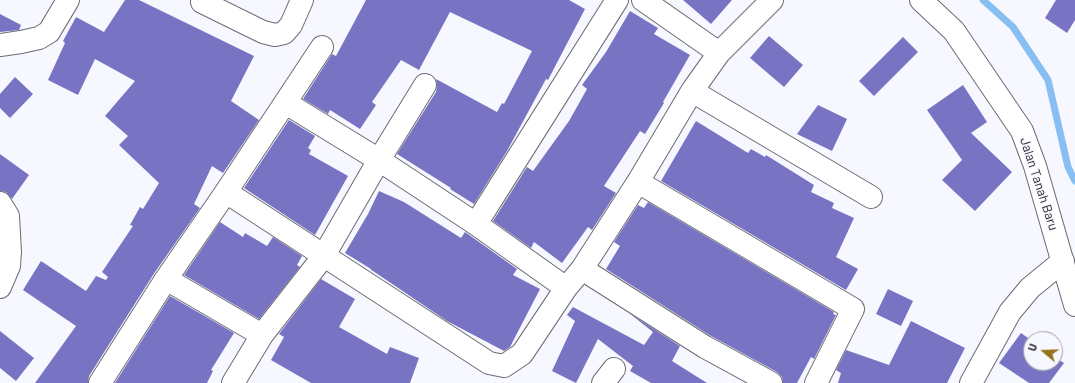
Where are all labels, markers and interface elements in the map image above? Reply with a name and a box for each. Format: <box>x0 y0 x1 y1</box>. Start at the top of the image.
street label: Jalan Tanah Baru <box>1017 136 1061 232</box>
north arrow <box>1023 331 1063 371</box>
text: U <box>1025 342 1039 353</box>

